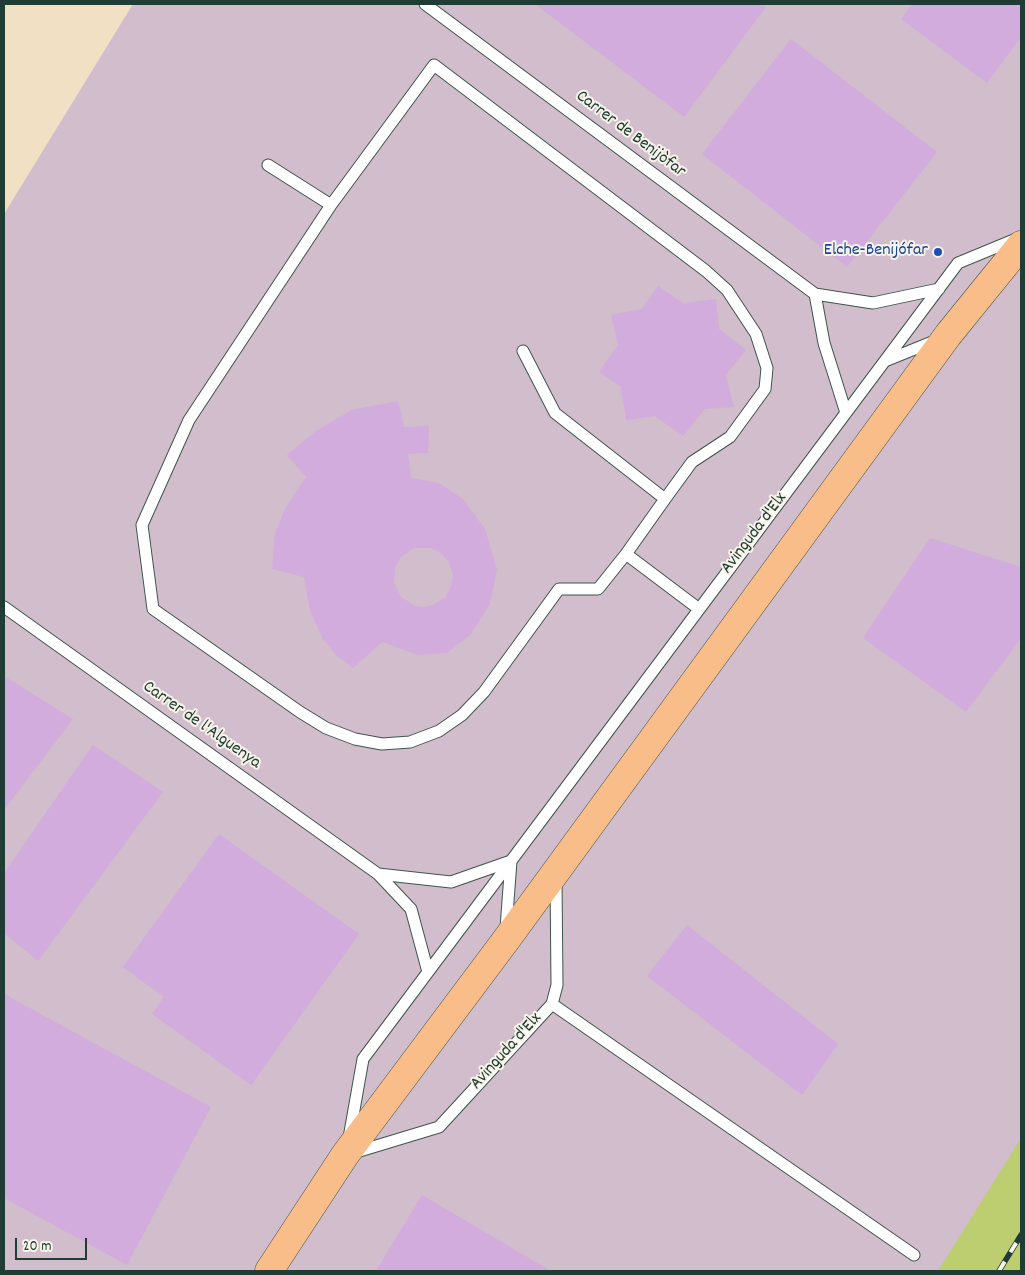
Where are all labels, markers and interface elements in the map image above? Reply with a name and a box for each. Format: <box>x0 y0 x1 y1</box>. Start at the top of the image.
street label: Carrer de Benijòfar <box>571 87 689 183</box>
place label: Elche-Benijófar <box>824 241 928 263</box>
marker: Elche-Benijófar <box>932 246 944 258</box>
street label: Avinguda d'Elx <box>717 489 793 579</box>
street label: Carrer de l'Alguenya <box>138 677 264 775</box>
street label: Avinguda d'Elx <box>467 1009 547 1095</box>
scale bar <box>18 1228 90 1260</box>
text: 20 m <box>23 1236 51 1258</box>

